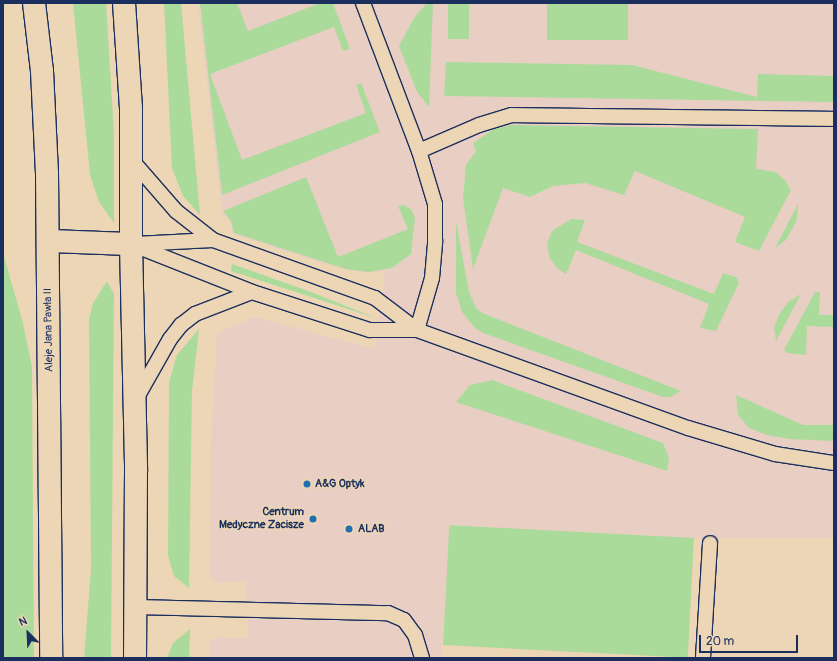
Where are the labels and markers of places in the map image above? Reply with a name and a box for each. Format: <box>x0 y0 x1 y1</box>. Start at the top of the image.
place label: A&G Optyk <box>315 477 365 491</box>
marker: A&G Optyk <box>302 479 312 489</box>
place label: Centrum Medyczne Zacisze <box>219 506 304 532</box>
marker: Centrum Medyczne Zacisze <box>307 513 319 525</box>
place label: ALAB <box>358 522 384 536</box>
marker: ALAB <box>343 523 355 535</box>

